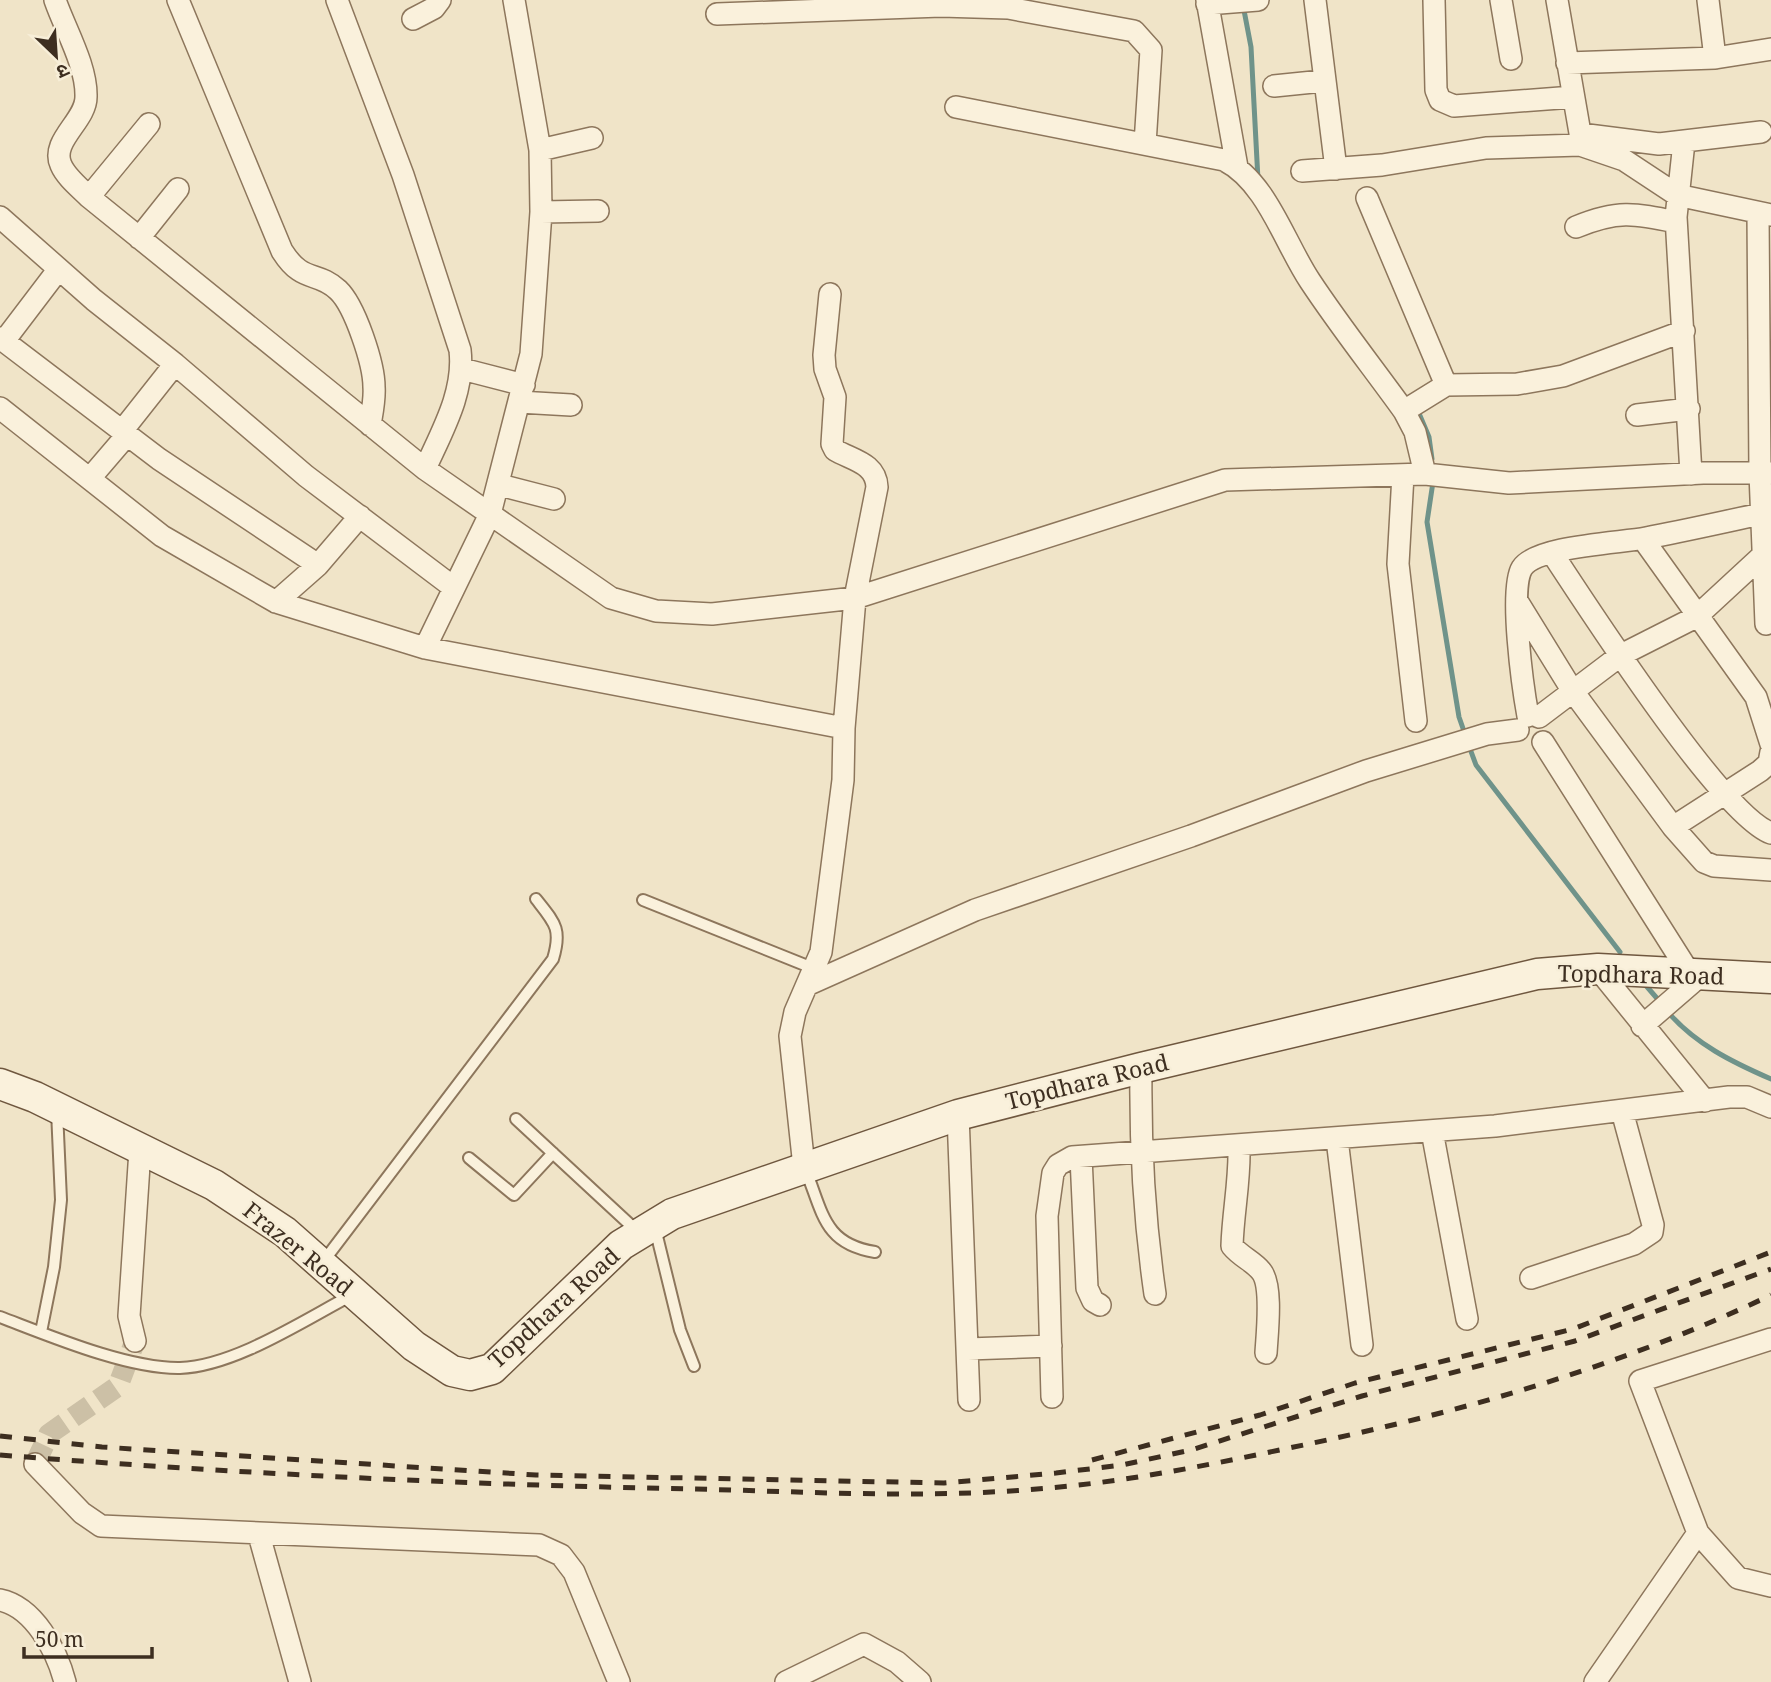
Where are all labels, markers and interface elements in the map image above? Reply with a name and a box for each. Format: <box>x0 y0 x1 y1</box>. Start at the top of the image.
north arrow <box>21 21 91 91</box>
text: उ <box>52 57 74 86</box>
street label: Topdhara Road <box>1557 957 1725 991</box>
street label: Topdhara Road <box>1002 1045 1172 1117</box>
street label: Frazer Road <box>237 1194 360 1303</box>
street label: Topdhara Road <box>481 1240 626 1375</box>
scale bar <box>24 1616 152 1660</box>
text: 50 m <box>35 1625 84 1653</box>

